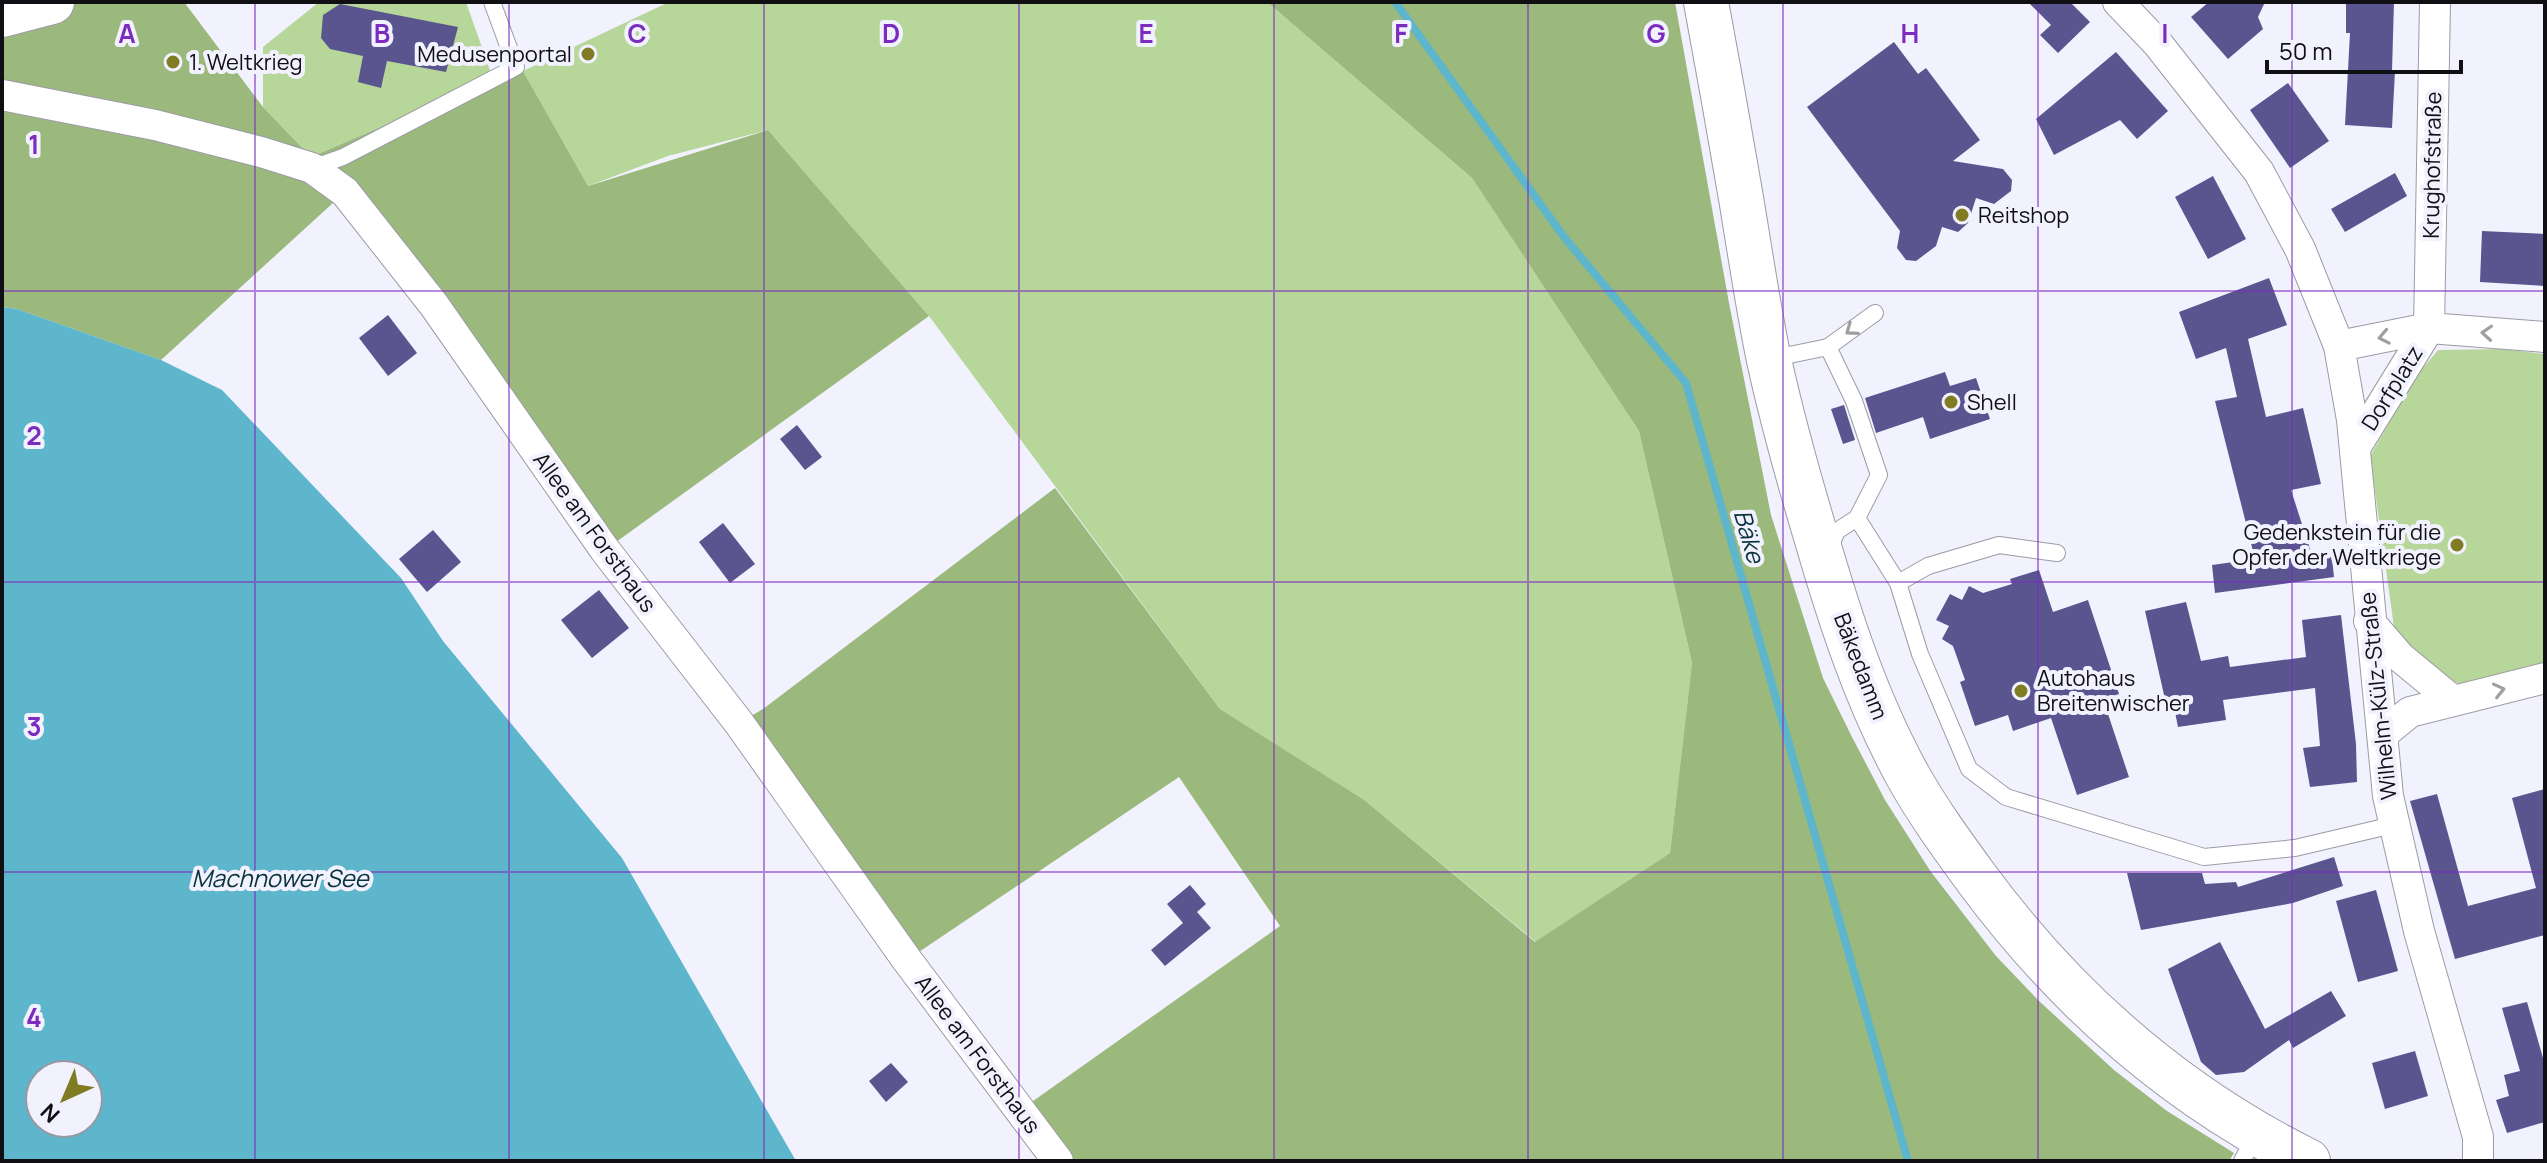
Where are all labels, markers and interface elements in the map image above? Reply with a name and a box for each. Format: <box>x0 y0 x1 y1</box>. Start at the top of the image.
text: A <box>118 15 136 51</box>
text: B <box>374 15 390 51</box>
text: C <box>627 15 647 51</box>
text: D <box>882 15 900 51</box>
text: E <box>1138 15 1154 51</box>
text: F <box>1394 15 1408 51</box>
text: G <box>1646 15 1666 51</box>
text: H <box>1901 15 1919 51</box>
text: I <box>2161 15 2169 51</box>
scale bar <box>2267 24 2461 74</box>
text: 50 m <box>2279 34 2333 67</box>
place label: Medusenportal <box>417 39 572 69</box>
marker: Medusenportal <box>579 45 597 63</box>
place label: 1. Weltkrieg <box>189 47 303 77</box>
marker: 1. Weltkrieg <box>164 53 182 71</box>
street label: Krughofstraße <box>2416 91 2448 239</box>
text: 1 <box>28 126 40 162</box>
place label: Reitshop <box>1978 200 2069 230</box>
marker: Reitshop <box>1953 206 1971 224</box>
one-way arrow <box>1846 320 1860 335</box>
one-way arrow <box>2480 324 2493 341</box>
one-way arrow <box>2378 328 2391 345</box>
street label: Dorfplatz <box>2354 340 2430 436</box>
place label: Shell <box>1967 387 2017 417</box>
marker: Shell <box>1942 393 1960 411</box>
text: 2 <box>26 417 42 453</box>
street label: Allee am Forsthaus <box>527 446 663 618</box>
water label: Bäke <box>1727 506 1774 568</box>
place label: Gedenkstein für die Opfer der Weltkriege <box>2232 517 2441 572</box>
marker: Gedenkstein für die Opfer der Weltkriege <box>2448 536 2466 554</box>
street label: Wilhelm-Külz-Straße <box>2352 590 2404 801</box>
street label: Bäkedamm <box>1827 608 1895 724</box>
place label: Autohaus Breitenwischer <box>2037 663 2190 718</box>
marker: Autohaus Breitenwischer <box>2012 682 2030 700</box>
one-way arrow <box>2491 682 2505 699</box>
text: 3 <box>26 708 42 744</box>
water label: Machnower See <box>191 861 371 894</box>
street label: Allee am Forsthaus <box>909 969 1047 1139</box>
text: 4 <box>26 999 42 1035</box>
north arrow <box>24 1059 104 1139</box>
text: N <box>34 1097 66 1130</box>

